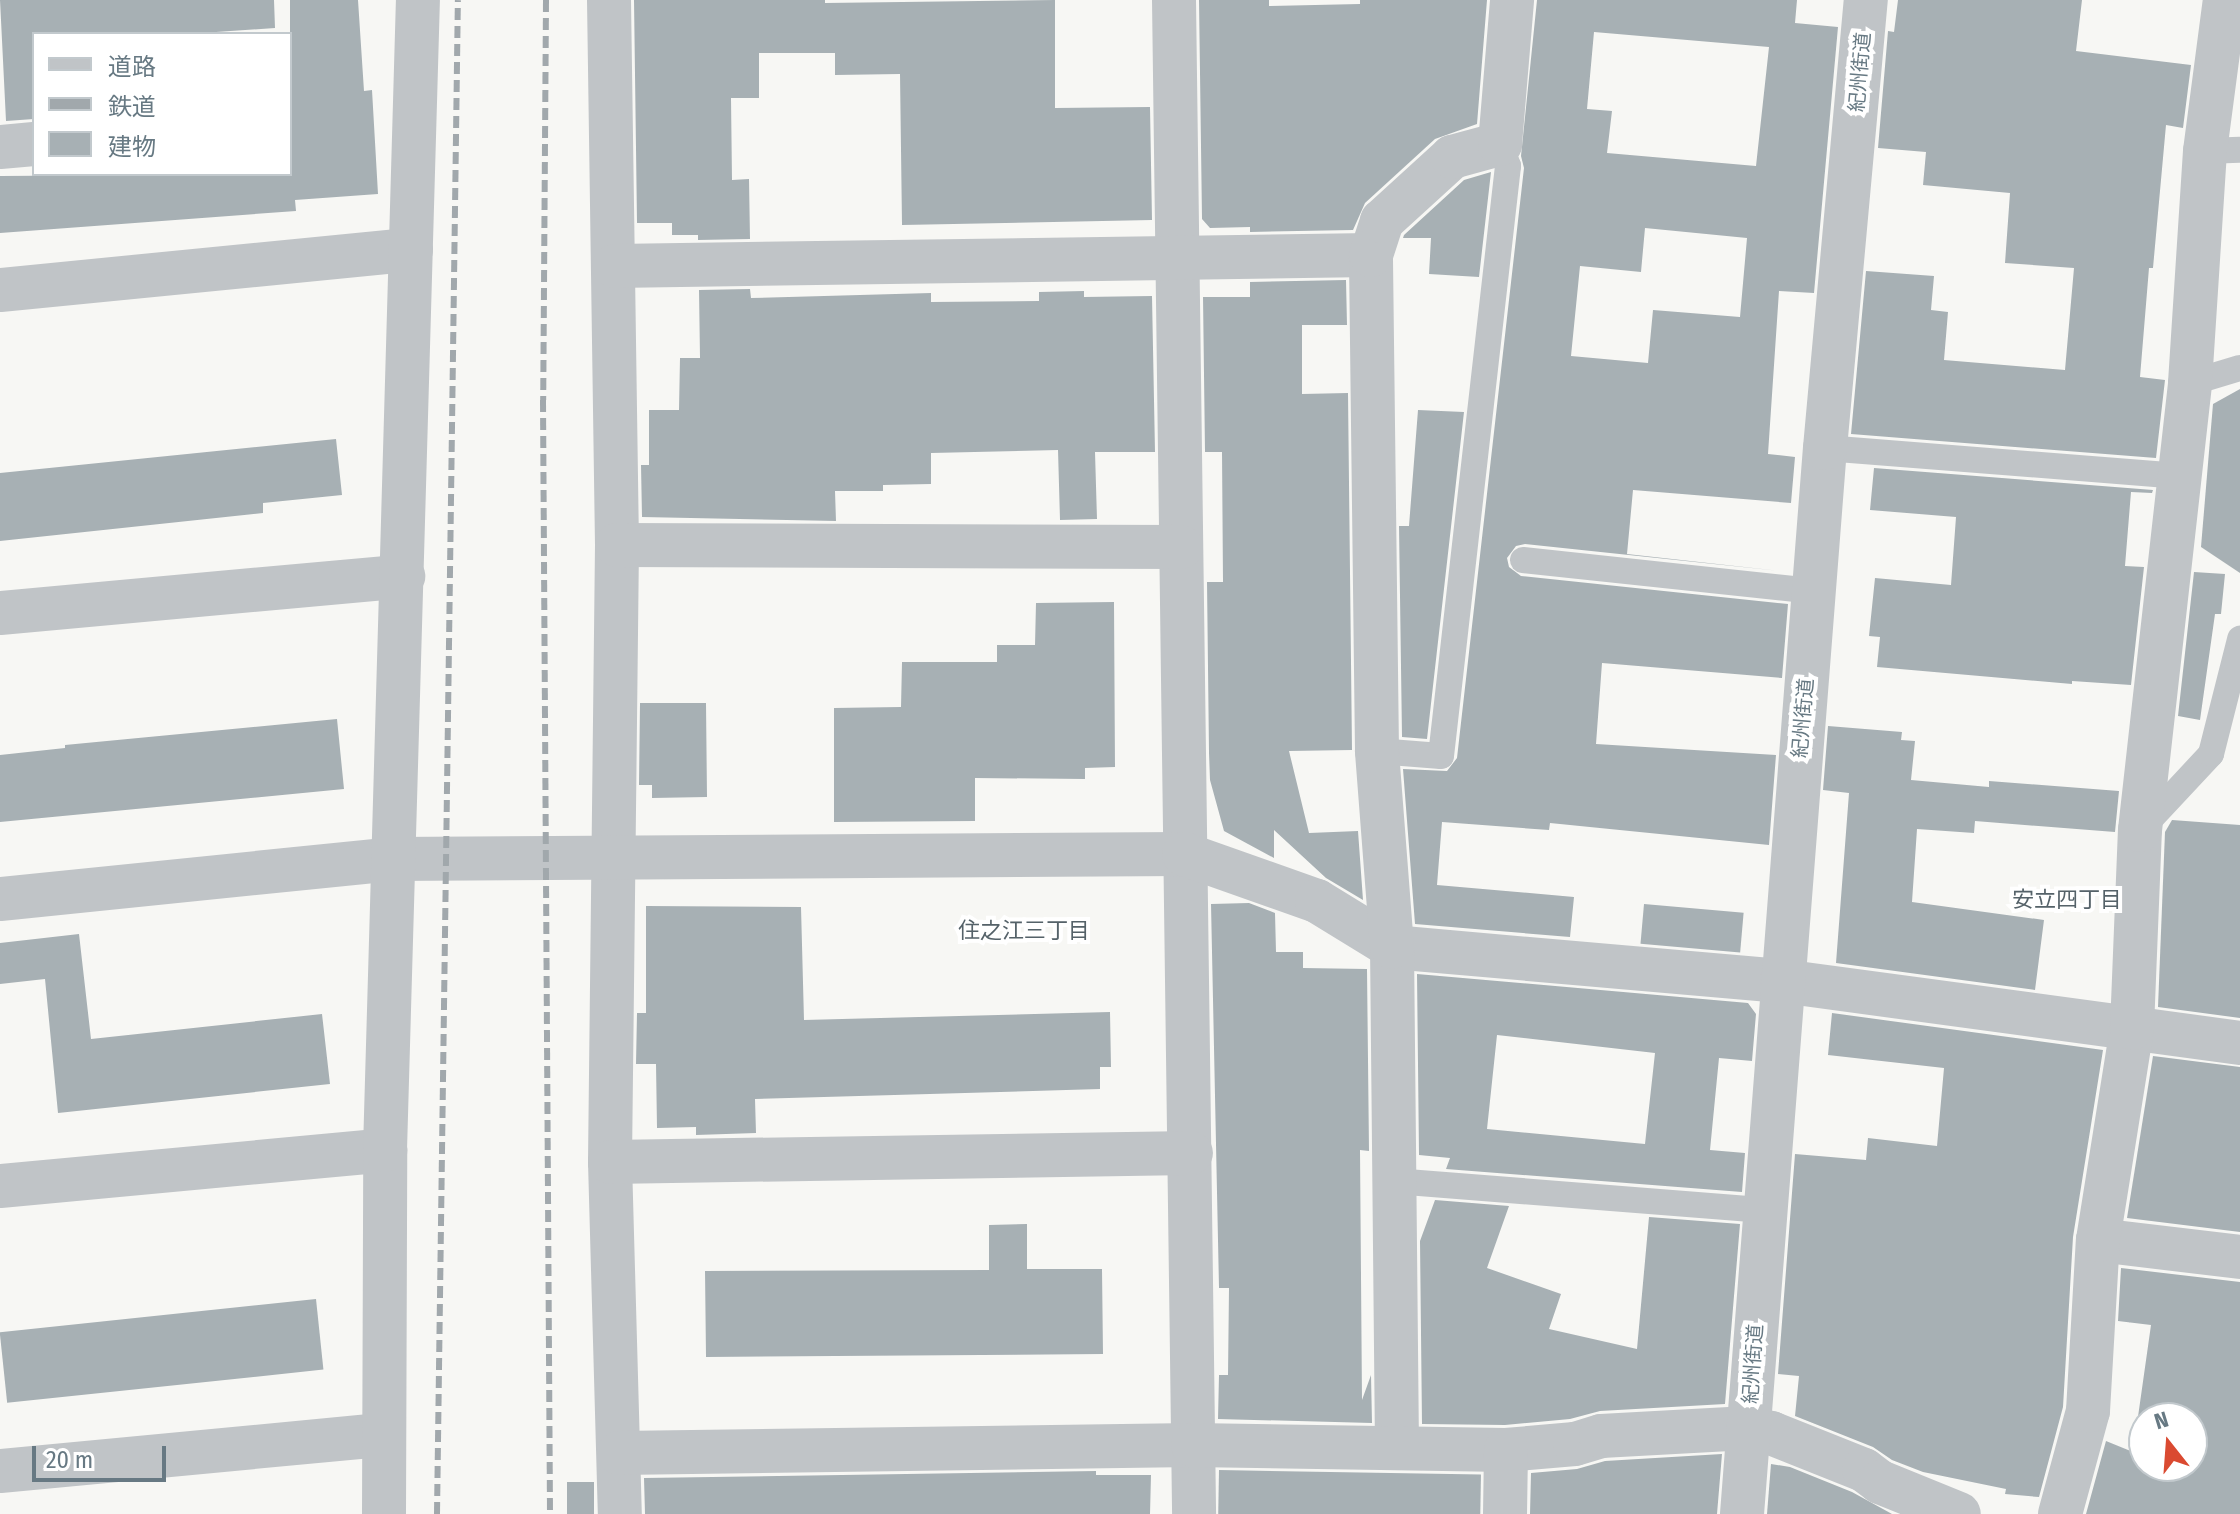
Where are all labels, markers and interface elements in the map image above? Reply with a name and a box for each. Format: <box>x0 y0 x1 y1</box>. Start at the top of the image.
street label: 紀州街道 <box>1845 31 1875 113</box>
legend <box>32 32 292 176</box>
text: 道路 <box>108 53 156 81</box>
text: 鉄道 <box>108 93 156 121</box>
text: 建物 <box>108 133 156 161</box>
street label: 紀州街道 <box>1788 677 1818 759</box>
district label: 安立四丁目 <box>2012 887 2122 913</box>
district label: 住之江三丁目 <box>958 918 1090 944</box>
street label: 紀州街道 <box>1738 1323 1768 1405</box>
north arrow <box>2128 1402 2208 1482</box>
text: N <box>2151 1406 2172 1435</box>
scale bar <box>36 1430 170 1480</box>
text: 20 m <box>46 1446 93 1474</box>

